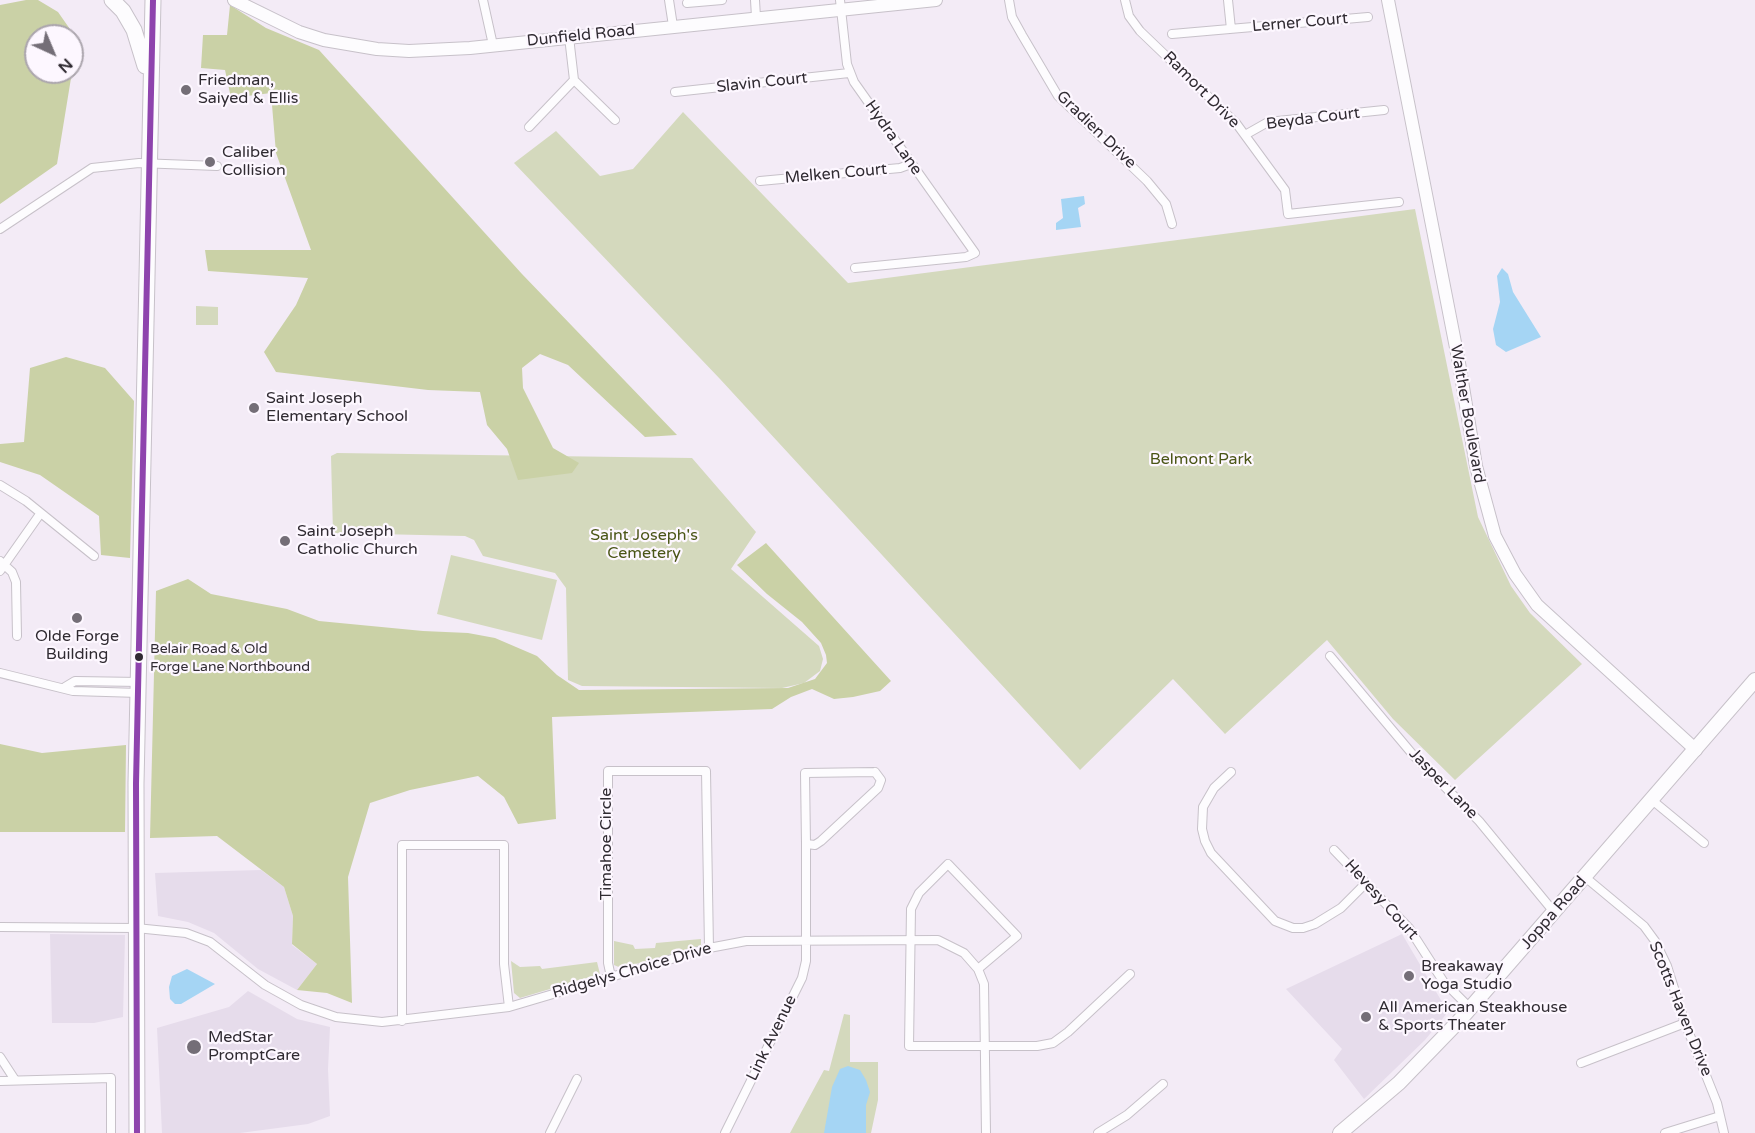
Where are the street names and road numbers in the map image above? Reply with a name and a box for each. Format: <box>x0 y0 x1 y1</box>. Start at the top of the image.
street label: Lerner Court <box>1251 9 1349 37</box>
street label: Dunfield Road <box>526 21 636 51</box>
street label: Ramort Drive <box>1159 48 1243 132</box>
street label: Slavin Court <box>715 69 809 97</box>
street label: Gradien Drive <box>1052 87 1140 173</box>
street label: Hydra Lane <box>860 97 926 179</box>
street label: Beyda Court <box>1265 104 1361 134</box>
street label: Melken Court <box>784 160 888 188</box>
street label: Walther Boulevard <box>1445 343 1489 485</box>
street label: Jasper Lane <box>1405 745 1481 823</box>
street label: Timahoe Circle <box>597 788 617 900</box>
street label: Hevesy Court <box>1340 856 1422 944</box>
street label: Joppa Road <box>1517 872 1591 954</box>
street label: Ridgelys Choice Drive <box>550 939 714 1003</box>
street label: Scotts Haven Drive <box>1644 939 1716 1079</box>
street label: Link Avenue <box>743 992 801 1084</box>

